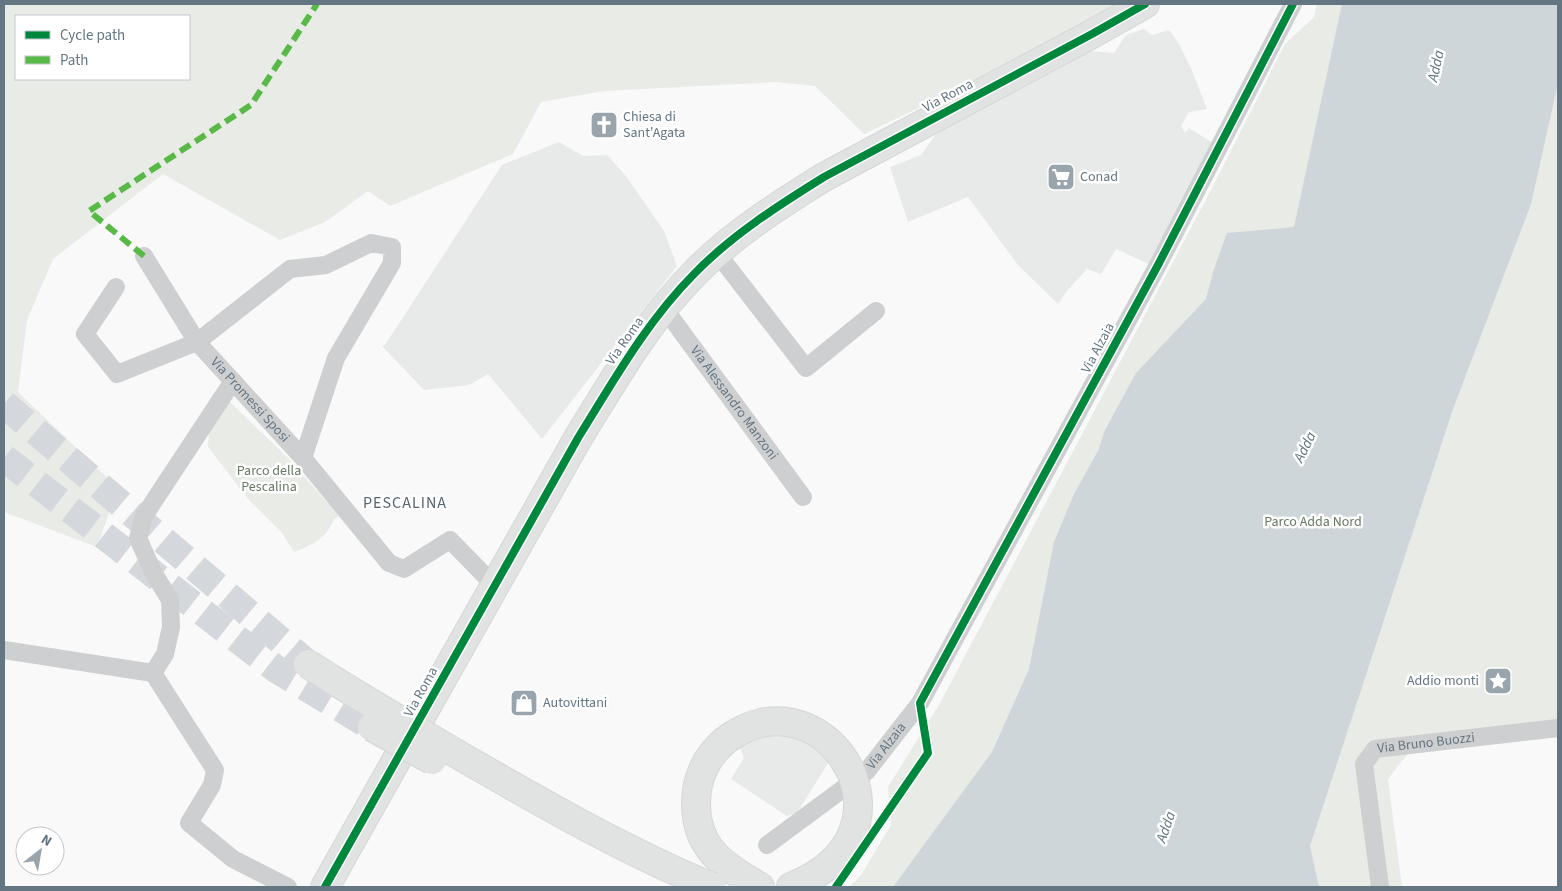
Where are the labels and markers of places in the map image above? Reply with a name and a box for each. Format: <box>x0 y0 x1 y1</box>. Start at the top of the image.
place label: Chiesa di Sant'Agata <box>623 107 685 143</box>
church icon: Chiesa di Sant'Agata <box>589 110 619 140</box>
supermarket icon: Conad <box>1046 162 1076 192</box>
place label: Conad <box>1080 167 1118 187</box>
place icon: Addio monti <box>1483 666 1513 696</box>
place label: Addio monti <box>1407 671 1479 691</box>
shop icon: Autovittani <box>509 688 539 718</box>
place label: Autovittani <box>543 693 607 713</box>

